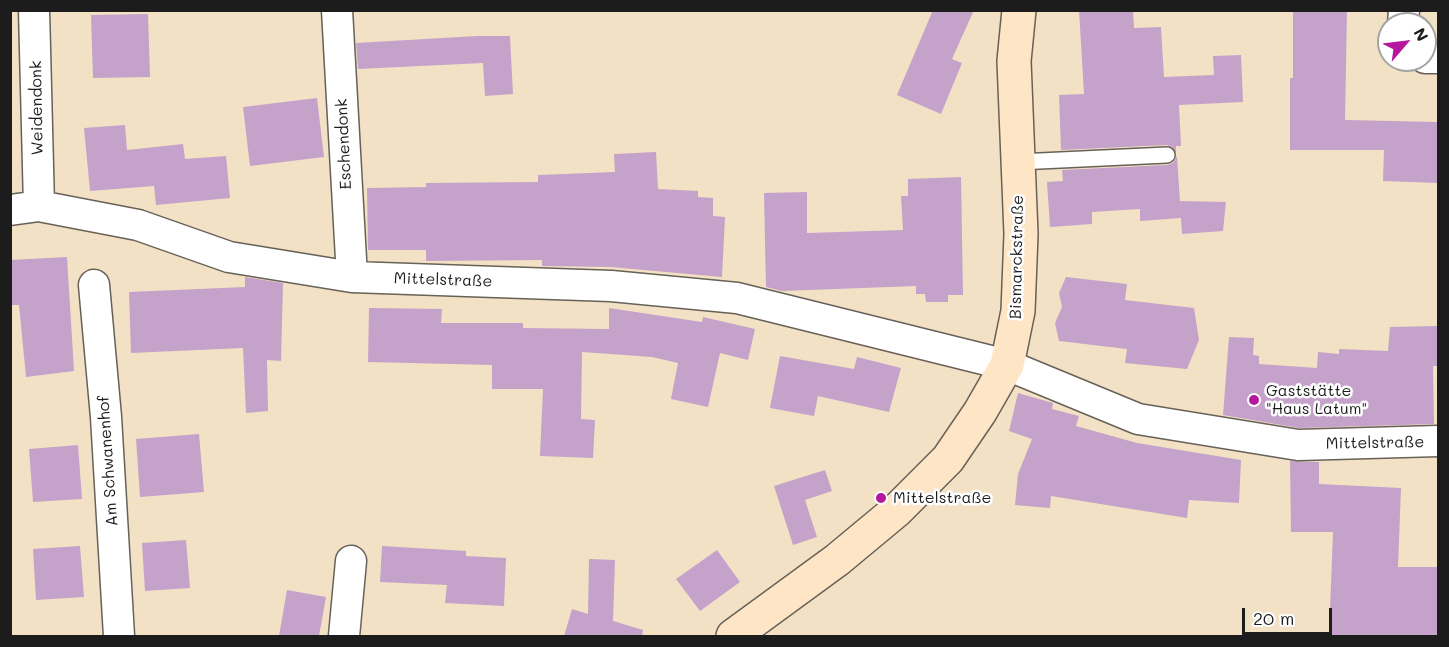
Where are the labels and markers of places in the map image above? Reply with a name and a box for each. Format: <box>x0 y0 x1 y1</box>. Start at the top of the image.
place label: Gaststätte "Haus Latum" <box>1266 381 1367 419</box>
marker: Gaststätte "Haus Latum" <box>1247 393 1261 407</box>
place label: Mittelstraße <box>893 488 992 508</box>
marker: Mittelstraße <box>874 491 888 505</box>

